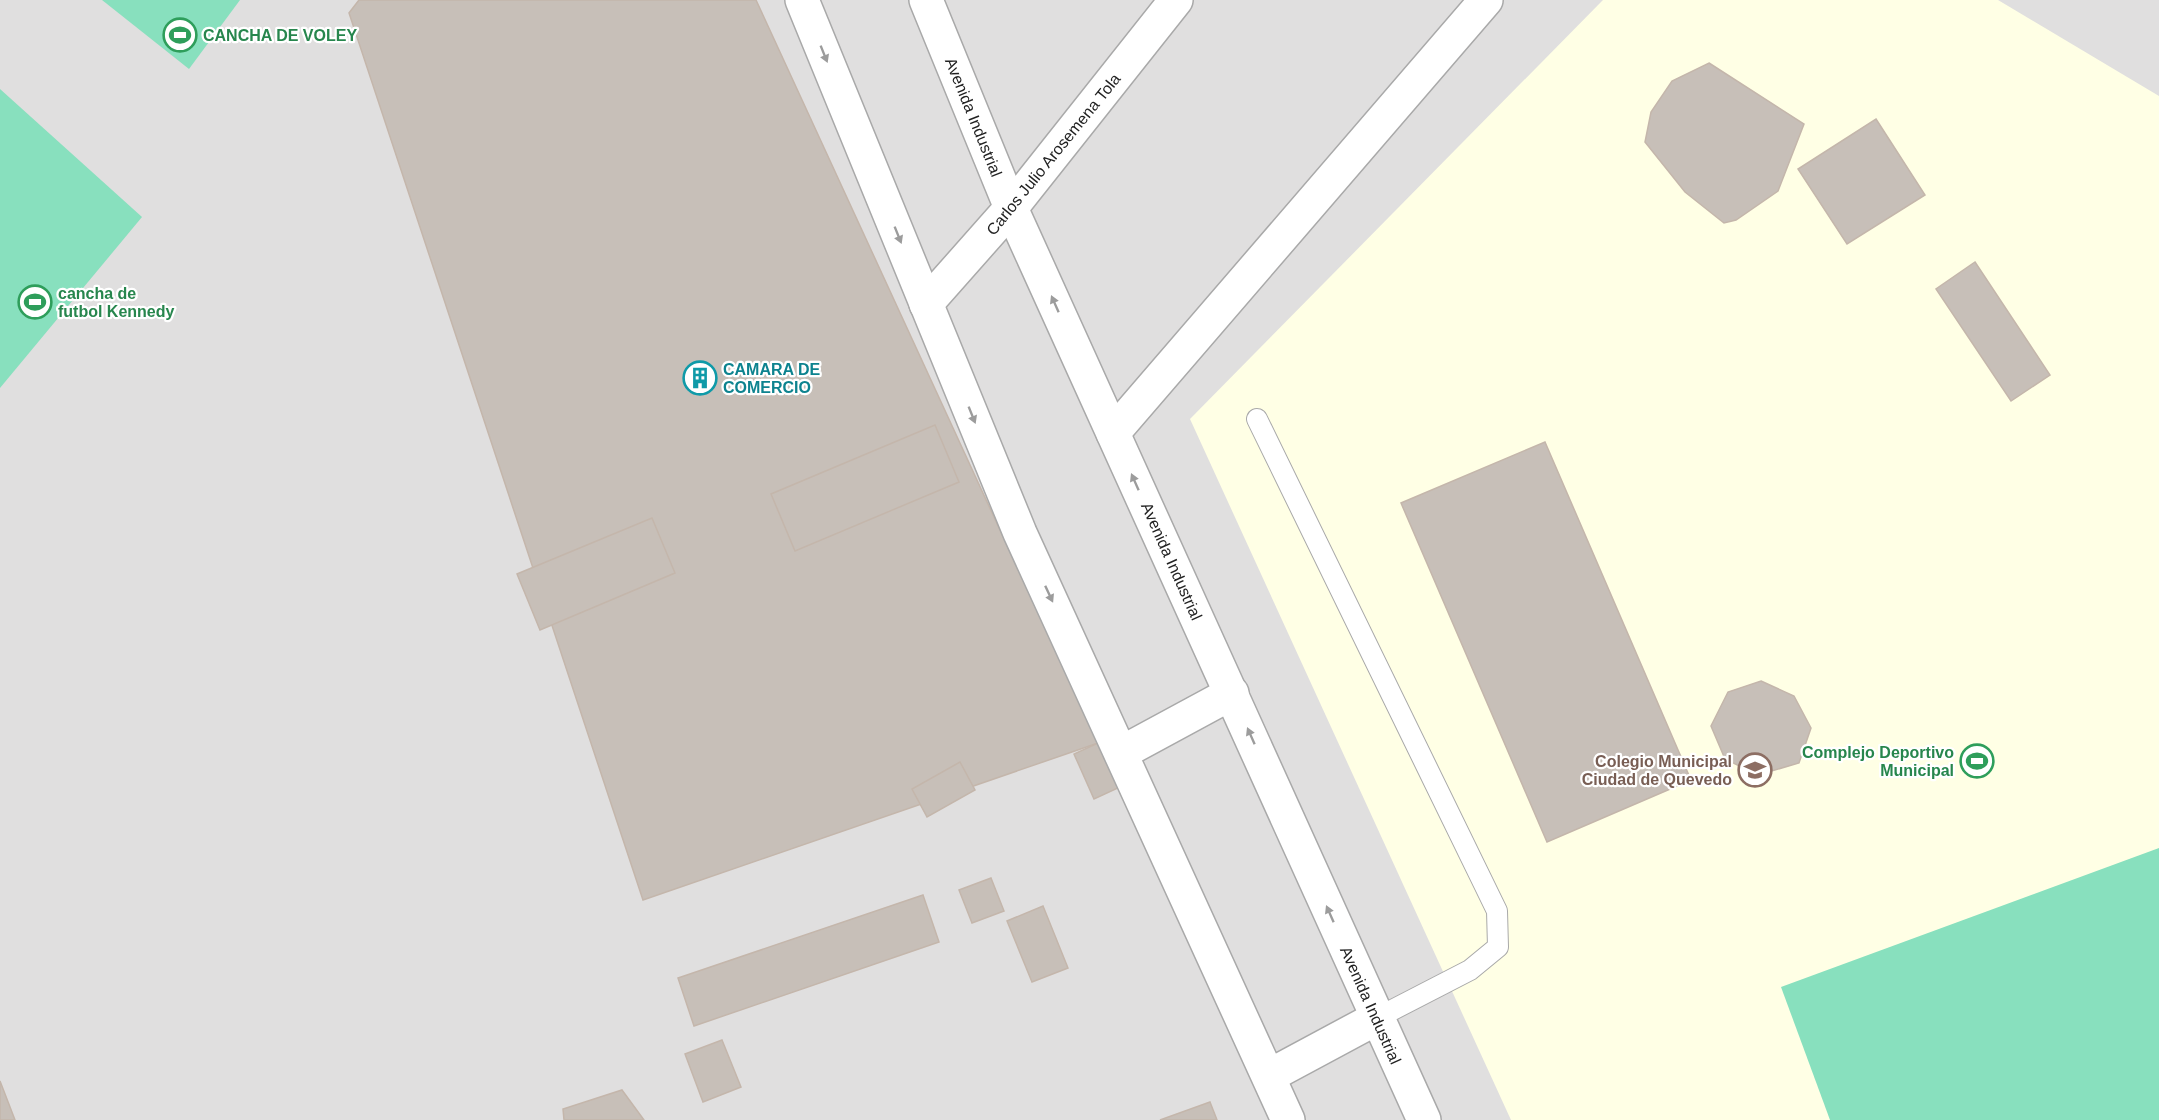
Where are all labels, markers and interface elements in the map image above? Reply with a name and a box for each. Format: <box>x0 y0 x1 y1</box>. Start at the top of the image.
sports icon: CANCHA DE VOLEY <box>162 17 198 53</box>
place label: CANCHA DE VOLEY <box>203 27 357 44</box>
one-way arrow <box>820 45 829 63</box>
street label: Avenida Industrial <box>942 55 1005 179</box>
street label: Carlos Julio Arosemena Tola <box>983 70 1124 238</box>
one-way arrow <box>893 226 903 244</box>
sports icon: cancha de futbol Kennedy <box>17 284 53 320</box>
place label: cancha de futbol Kennedy <box>58 285 175 320</box>
one-way arrow <box>1050 295 1060 313</box>
building icon: CAMARA DE COMERCIO <box>682 360 718 396</box>
place label: CAMARA DE COMERCIO <box>723 361 821 396</box>
one-way arrow <box>968 406 977 424</box>
one-way arrow <box>1131 473 1140 490</box>
street label: Avenida Industrial <box>1138 500 1205 623</box>
one-way arrow <box>1044 586 1053 603</box>
one-way arrow <box>1245 727 1255 745</box>
sports icon: Complejo Deportivo Municipal <box>1959 743 1995 779</box>
place label: Complejo Deportivo Municipal <box>1802 744 1954 779</box>
school or university icon: Colegio Municipal Ciudad de Quevedo <box>1737 752 1773 788</box>
place label: Colegio Municipal Ciudad de Quevedo <box>1582 753 1732 788</box>
one-way arrow <box>1325 905 1335 923</box>
street label: Avenida Industrial <box>1337 944 1404 1067</box>

